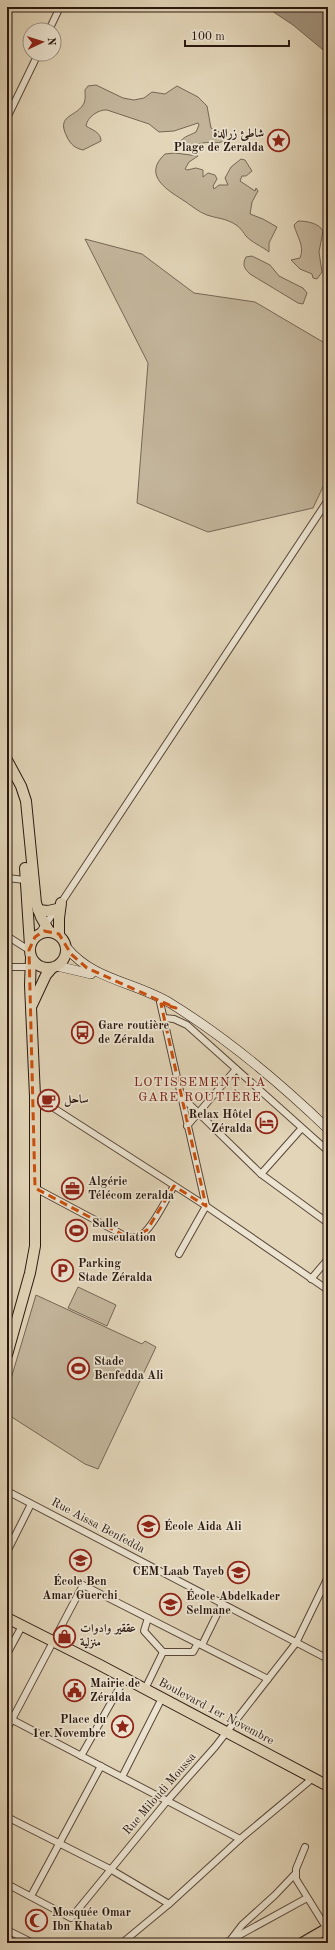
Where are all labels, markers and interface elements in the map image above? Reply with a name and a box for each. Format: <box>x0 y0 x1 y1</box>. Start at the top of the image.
north arrow <box>22 22 62 62</box>
scale bar <box>185 22 289 48</box>
text: 100 m <box>191 31 225 43</box>
text: N <box>45 37 56 47</box>
place label: شاطئ زرالدة Plage de Zeralda <box>174 127 264 154</box>
place icon: شاطئ زرالدة Plage de Zeralda <box>266 128 292 154</box>
bus stop icon: Gare routière de Zéralda <box>69 1020 95 1046</box>
place label: Gare routière de Zéralda <box>98 1020 170 1046</box>
district label: LOTISSEMENT LA GARE ROUTIÈRE <box>134 1076 266 1104</box>
cafe icon: ساحل <box>35 1087 61 1113</box>
place label: ساحل <box>64 1093 89 1107</box>
place label: Relax Hôtel Zéralda <box>189 1109 252 1135</box>
hotel icon: Relax Hôtel Zéralda <box>254 1109 280 1135</box>
office icon: Algérie Télécom zeralda <box>59 1176 85 1202</box>
place label: Algérie Télécom zeralda <box>88 1176 174 1202</box>
sports icon: Salle musculation <box>64 1218 90 1244</box>
place label: Salle musculation <box>92 1218 156 1244</box>
parking icon: Parking Stade Zéralda <box>49 1258 75 1284</box>
place label: Parking Stade Zéralda <box>78 1258 152 1284</box>
sports icon: Stade Benfedda Ali <box>66 1356 92 1382</box>
place label: Stade Benfedda Ali <box>94 1356 164 1382</box>
street label: Rue Aissa Benfedda <box>49 1496 147 1556</box>
school or university icon: École Aida Ali <box>136 1514 162 1540</box>
place label: École Aida Ali <box>164 1518 242 1533</box>
school or university icon: École Ben Amar Guerchi <box>67 1548 93 1574</box>
school or university icon: CEM Laab Tayeb <box>226 1559 252 1585</box>
place label: CEM Laab Tayeb <box>132 1566 224 1578</box>
place label: École Ben Amar Guerchi <box>42 1573 118 1602</box>
place label: École Abdelkader Selmane <box>186 1588 280 1617</box>
school or university icon: École Abdelkader Selmane <box>157 1591 183 1617</box>
shop icon: عققير وادوات منزلية <box>51 1623 77 1649</box>
place label: عققير وادوات منزلية <box>80 1623 136 1649</box>
street label: Boulevard 1er Novembre <box>156 1676 276 1748</box>
public building icon: Mairie de Zéralda <box>62 1678 88 1704</box>
place label: Mairie de Zéralda <box>90 1678 141 1704</box>
place label: Place du 1er Novembre <box>32 1714 106 1740</box>
place icon: Place du 1er Novembre <box>109 1714 135 1740</box>
street label: Rue Miloudi Moussa <box>121 1751 199 1837</box>
mosque icon: Mosquée Omar Ibn Khatab <box>24 1907 50 1933</box>
place label: Mosquée Omar Ibn Khatab <box>52 1907 131 1933</box>

